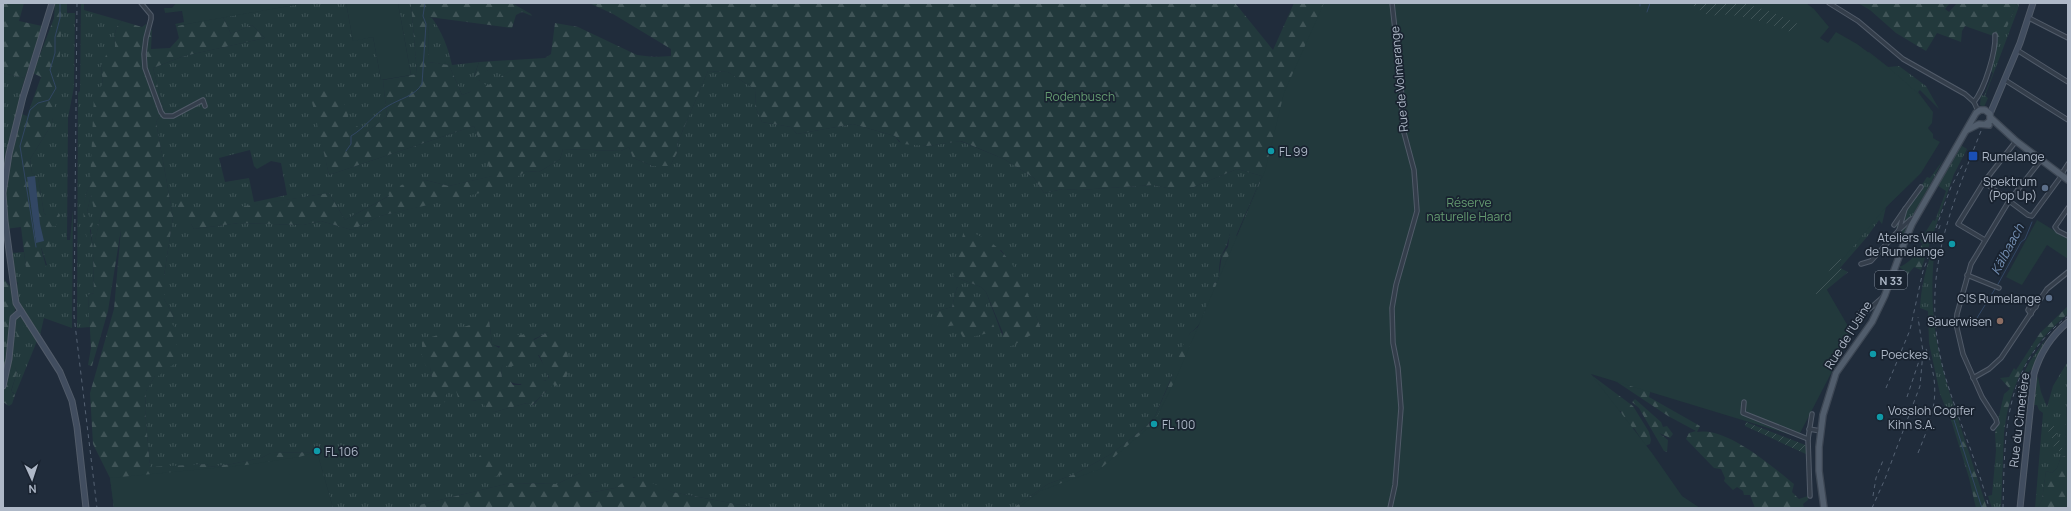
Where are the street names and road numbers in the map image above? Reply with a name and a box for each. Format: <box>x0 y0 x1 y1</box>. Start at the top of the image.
street label: Rue de Volmerange <box>1386 25 1412 133</box>
road number: N 33 <box>1875 271 1907 289</box>
street label: Rue de l'Usine <box>1820 298 1876 372</box>
street label: Rue du Cimetière <box>2005 372 2033 468</box>

